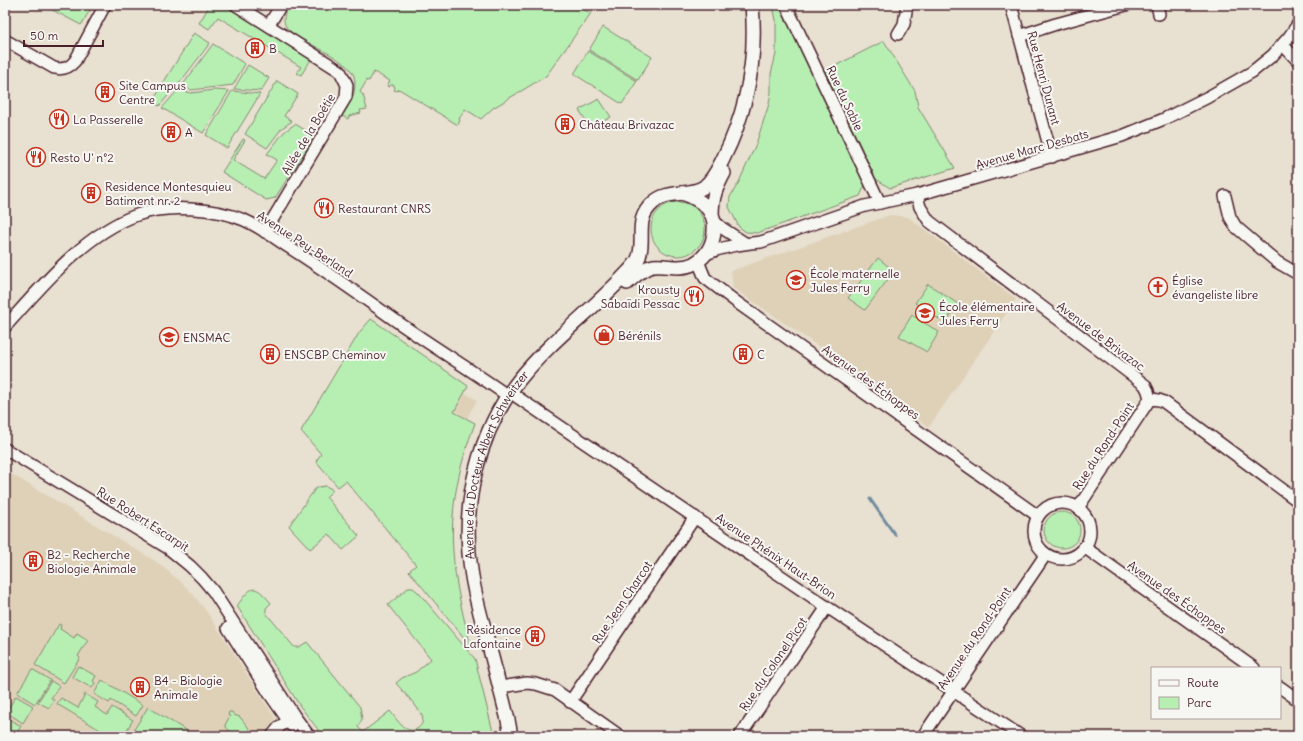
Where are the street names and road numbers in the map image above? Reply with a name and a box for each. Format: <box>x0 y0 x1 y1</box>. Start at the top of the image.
street label: Rue Henri Dunant <box>1024 29 1064 127</box>
street label: Rue du Sable <box>823 63 867 133</box>
street label: Allée de la Boétie <box>278 91 338 177</box>
street label: Avenue Marc Desbats <box>974 126 1090 172</box>
street label: Avenue Pey-Berland <box>254 208 356 280</box>
street label: Avenue de Brivazac <box>1054 298 1148 374</box>
street label: Avenue des Échoppes <box>819 342 923 422</box>
street label: Avenue du Docteur Albert Schweitzer <box>461 367 531 560</box>
street label: Rue du Rond-Point <box>1069 399 1137 493</box>
street label: Rue Robert Escarpit <box>94 484 192 554</box>
street label: Avenue Phénix Haut-Brion <box>713 510 839 602</box>
street label: Avenue des Échoppes <box>1125 557 1229 637</box>
street label: Rue Jean Charcot <box>589 558 655 646</box>
street label: Avenue du Rond-Point <box>934 584 1014 692</box>
street label: Rue du Colonel Picot <box>736 614 810 714</box>

